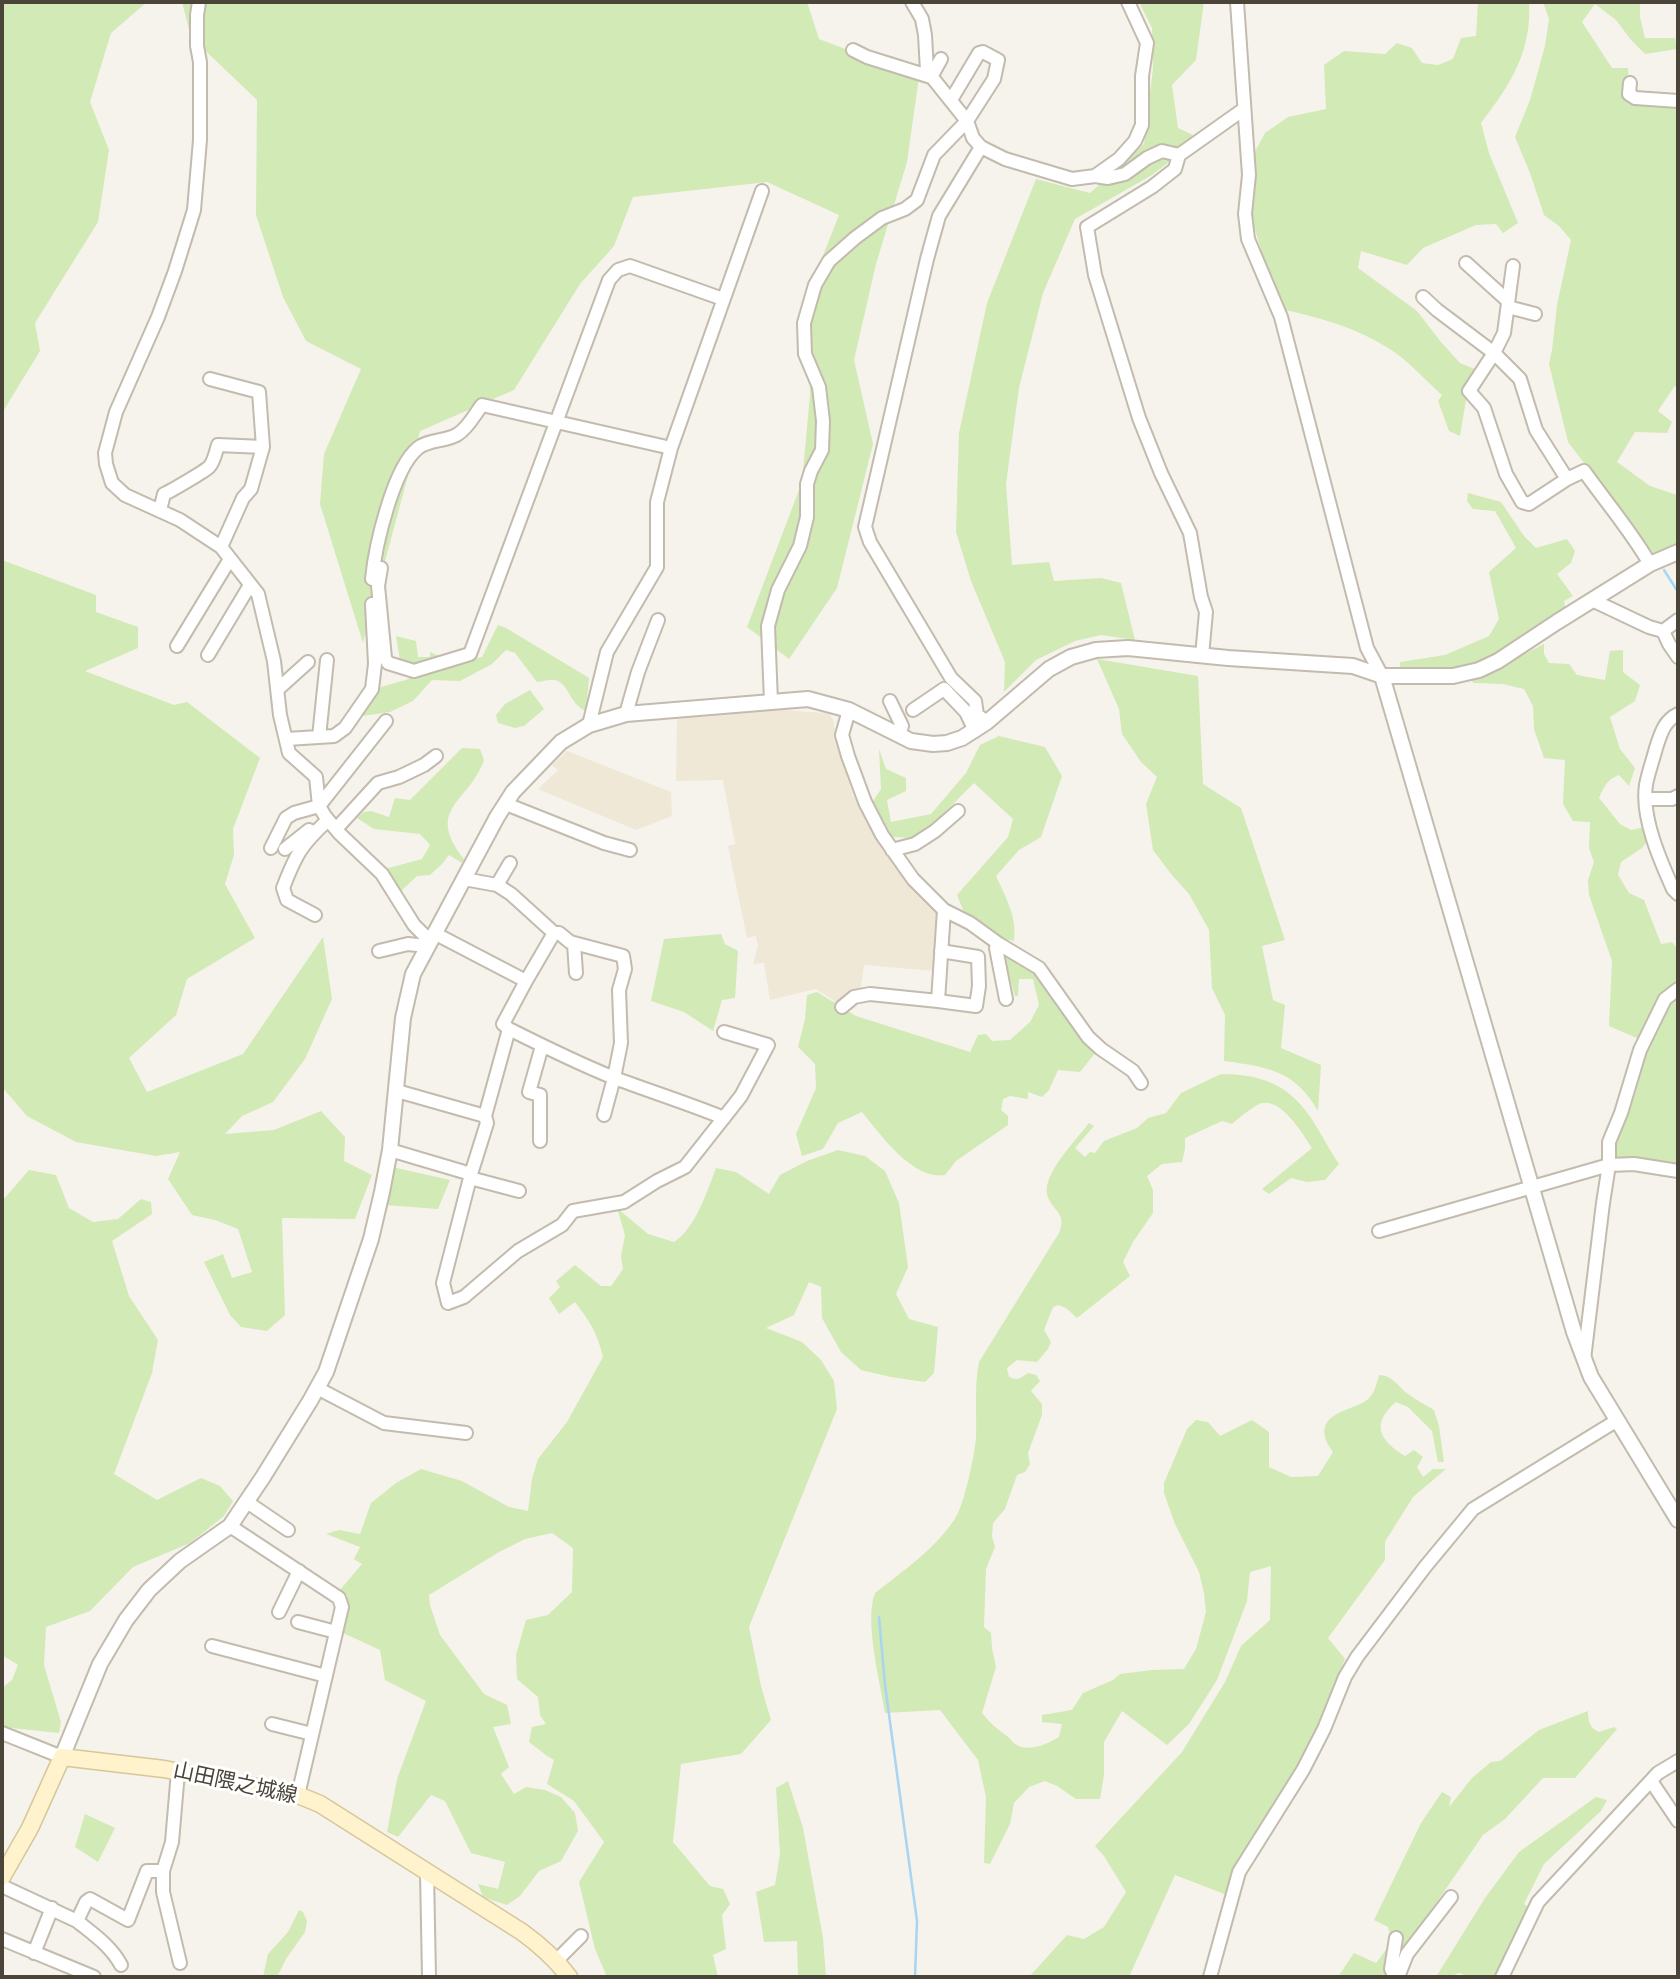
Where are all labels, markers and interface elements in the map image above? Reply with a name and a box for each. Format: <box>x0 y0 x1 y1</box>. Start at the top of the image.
street label: 山田隈之城線 <box>171 1759 299 1809</box>

